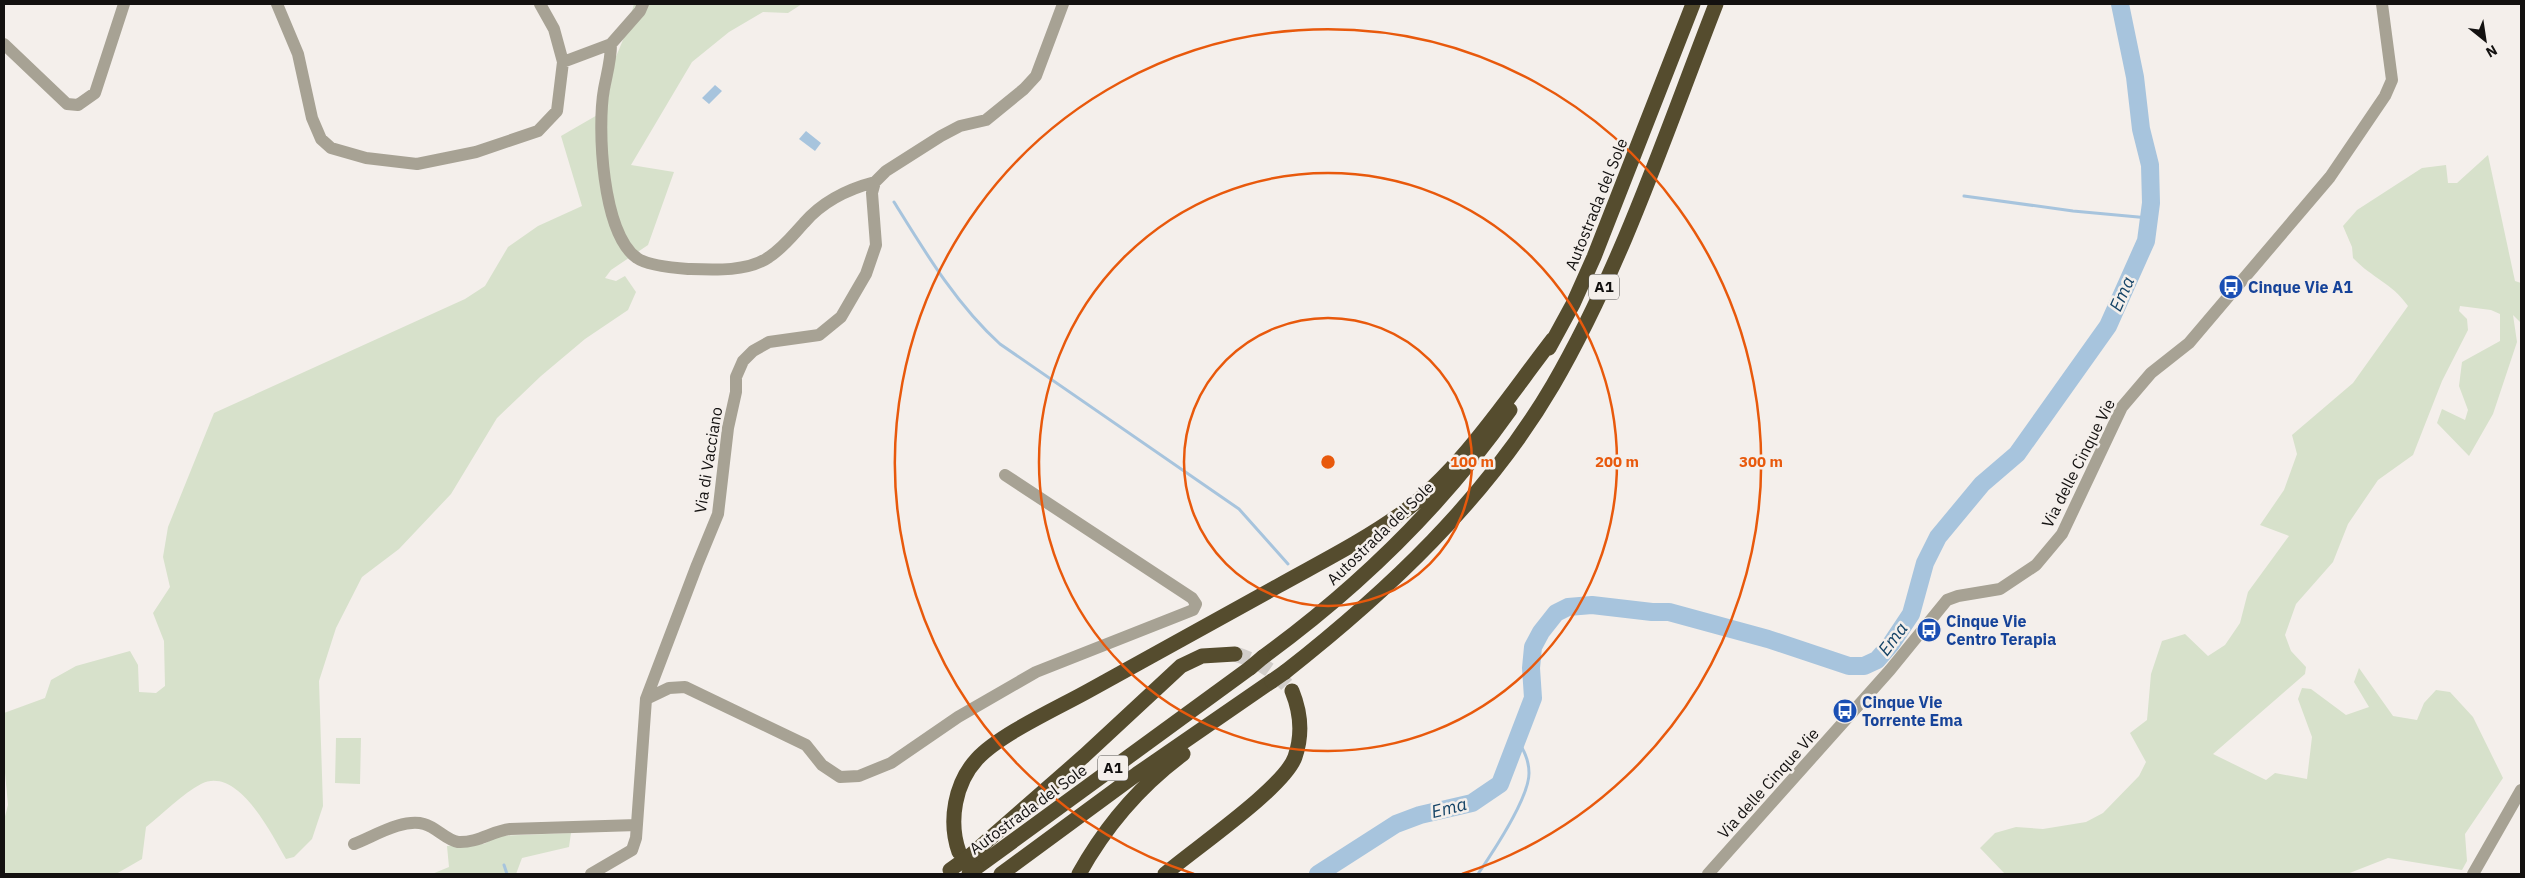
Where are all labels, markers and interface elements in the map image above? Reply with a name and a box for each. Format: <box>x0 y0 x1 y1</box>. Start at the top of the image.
north arrow <box>2460 15 2510 65</box>
text: N <box>2483 41 2500 62</box>
street label: Autostrada del Sole <box>1560 135 1632 273</box>
water label: Ema <box>2104 273 2139 315</box>
road number: A1 <box>1589 274 1619 300</box>
bus stop icon: Cinque Vie A1 <box>2218 274 2244 300</box>
place label: Cinque Vie A1 <box>2248 277 2353 297</box>
street label: Via delle Cinque Vie <box>2037 395 2119 531</box>
street label: Via di Vacciano <box>690 405 726 515</box>
text: 100 m <box>1450 452 1494 471</box>
text: 200 m <box>1595 452 1639 471</box>
text: 300 m <box>1739 452 1783 471</box>
centre of rings <box>1319 453 1337 471</box>
street label: Autostrada del Sole <box>1322 477 1438 589</box>
place label: Cinque Vie Centro Terapia <box>1946 611 2056 649</box>
water label: Ema <box>1873 617 1913 660</box>
bus stop icon: Cinque Vie Centro Terapia <box>1916 617 1942 643</box>
place label: Cinque Vie Torrente Ema <box>1862 692 1963 730</box>
bus stop icon: Cinque Vie Torrente Ema <box>1832 698 1858 724</box>
street label: Via delle Cinque Vie <box>1713 723 1823 842</box>
road number: A1 <box>1098 756 1128 780</box>
street label: Autostrada del Sole <box>965 759 1091 858</box>
water label: Ema <box>1429 792 1469 823</box>

